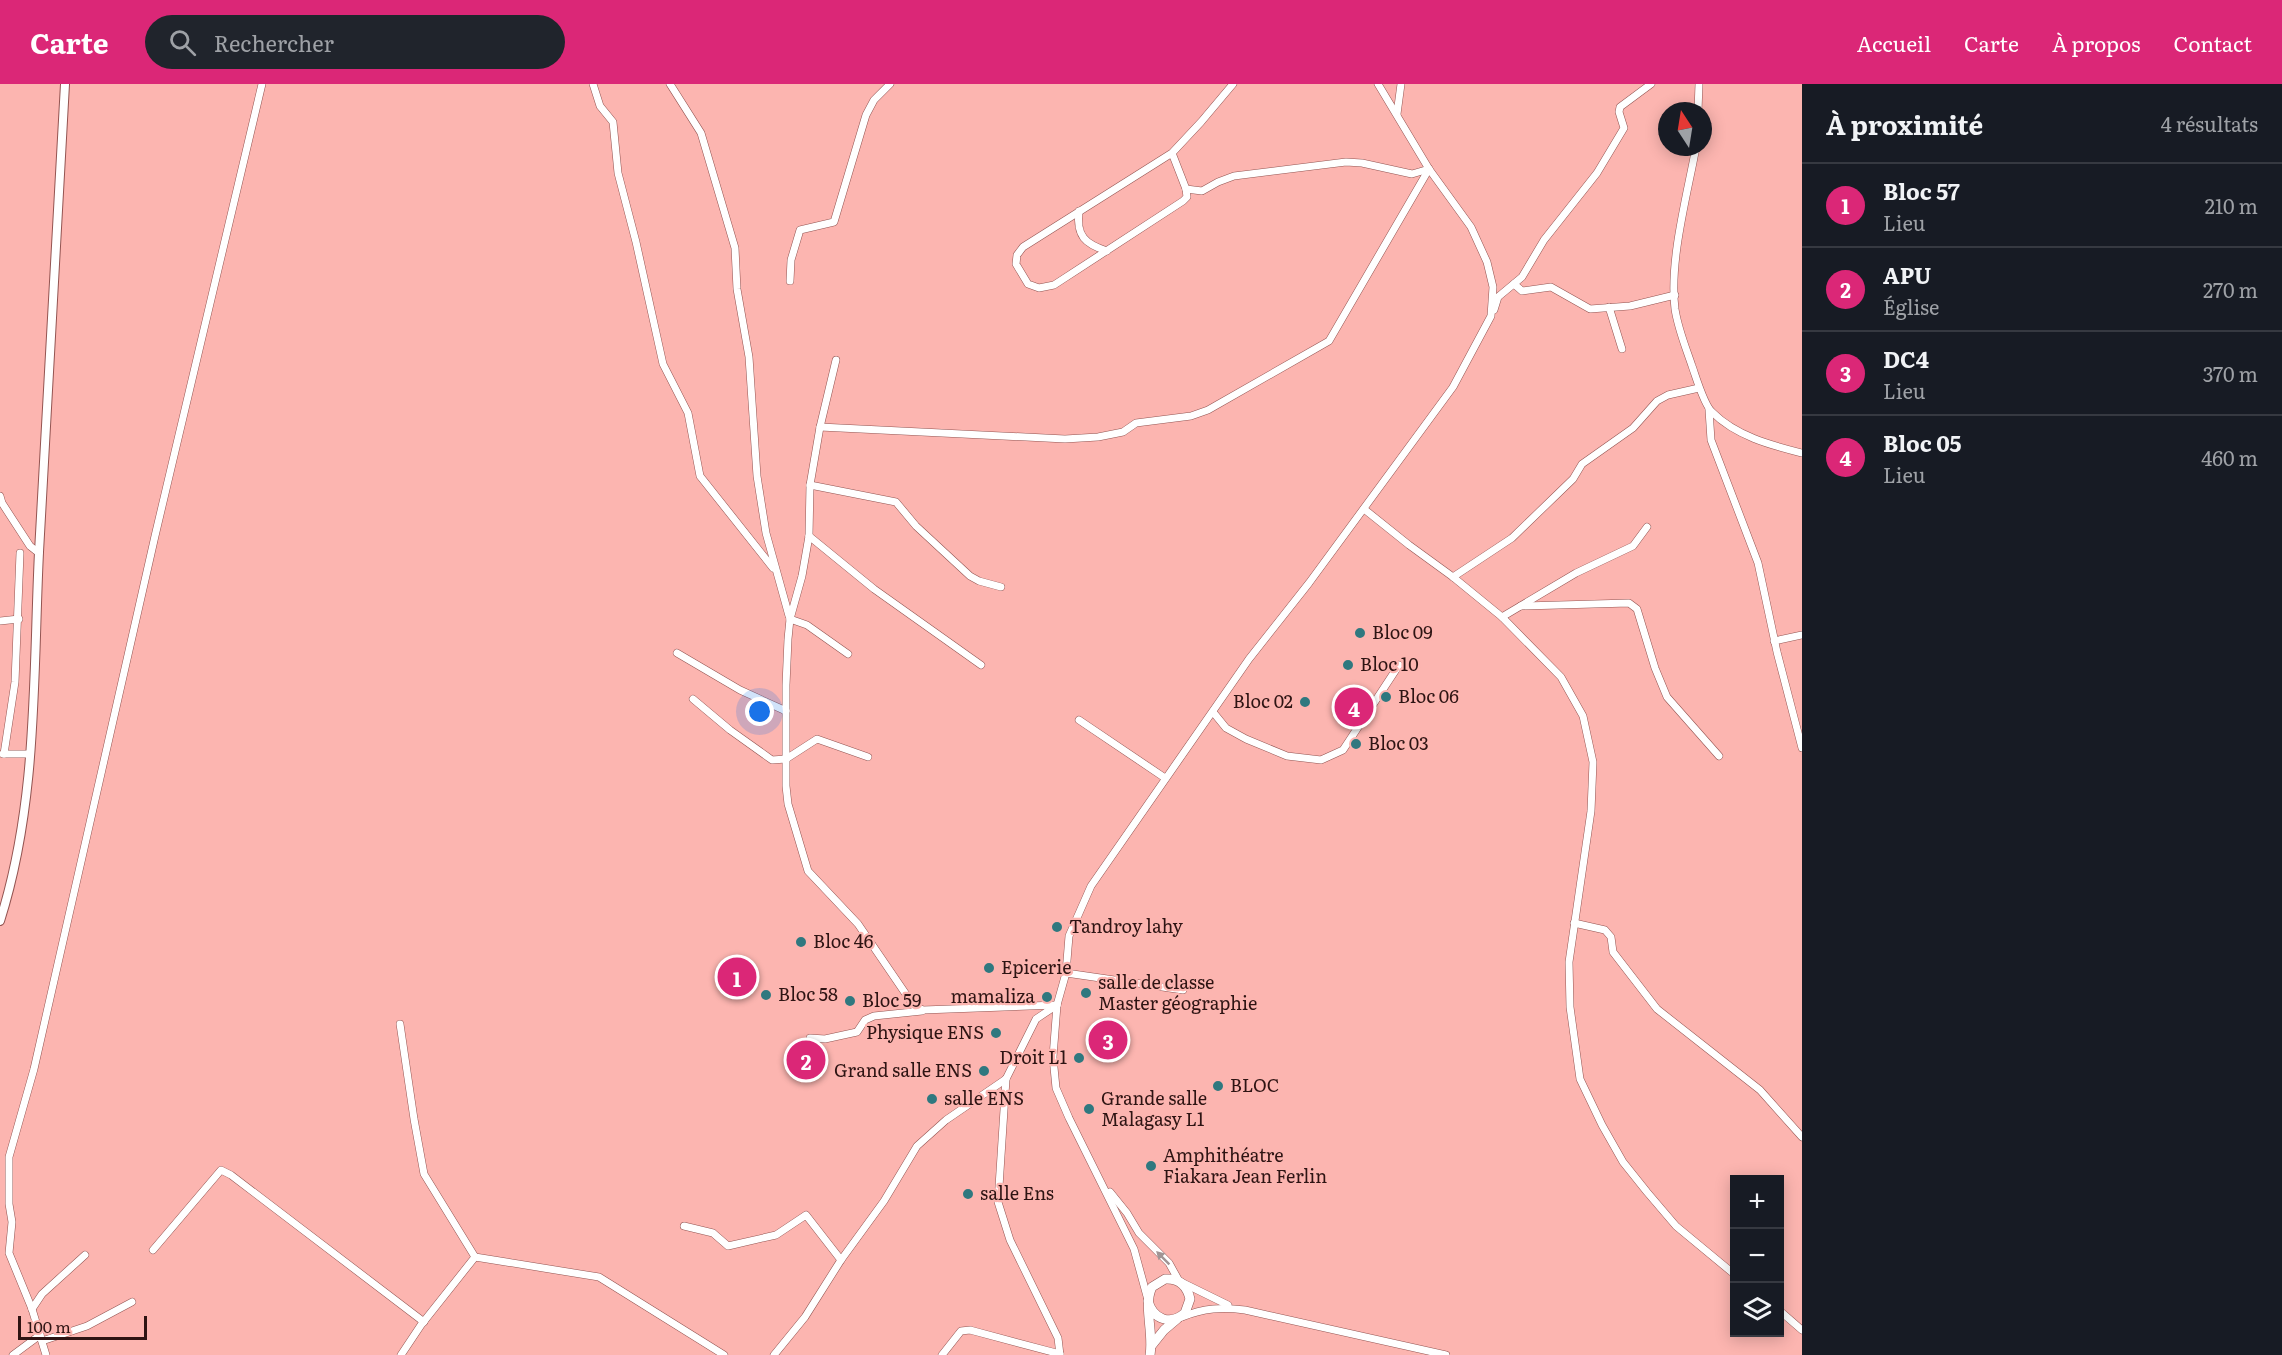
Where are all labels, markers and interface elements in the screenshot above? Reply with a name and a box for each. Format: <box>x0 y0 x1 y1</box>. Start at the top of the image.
search box <box>145 15 565 69</box>
text: Carte <box>30 21 109 63</box>
icon: search <box>166 26 199 59</box>
text: Rechercher <box>214 26 334 59</box>
text: Accueil <box>1857 27 1931 58</box>
text: Carte <box>1964 27 2019 58</box>
text: À propos <box>2052 27 2141 58</box>
text: Contact <box>2174 27 2252 58</box>
north arrow <box>1658 102 1712 156</box>
text: À proximité <box>1826 104 1983 143</box>
text: 4 résultats <box>2161 108 2258 138</box>
text: Bloc 57 <box>1883 174 1960 207</box>
text: 1 <box>1841 190 1850 220</box>
text: 210 m <box>2205 190 2258 220</box>
text: Lieu <box>1883 207 1925 237</box>
text: APU <box>1883 258 1931 291</box>
text: 2 <box>1840 274 1851 304</box>
text: 270 m <box>2203 274 2258 304</box>
text: Église <box>1883 291 1939 321</box>
text: DC4 <box>1883 342 1929 375</box>
text: 3 <box>1840 358 1851 388</box>
text: 370 m <box>2203 358 2258 388</box>
text: Lieu <box>1883 375 1925 405</box>
text: Bloc 05 <box>1883 426 1962 459</box>
text: 4 <box>1839 442 1852 472</box>
text: 460 m <box>2201 442 2258 472</box>
text: Lieu <box>1883 459 1925 489</box>
place label: Bloc 09 <box>1372 618 1433 645</box>
marker: Bloc 09 <box>1353 626 1367 640</box>
place label: Bloc 10 <box>1360 650 1419 677</box>
marker: Bloc 10 <box>1341 658 1355 672</box>
place label: Bloc 06 <box>1398 682 1459 709</box>
pin: 4 <box>1334 684 1374 730</box>
place label: Bloc 02 <box>1233 687 1293 714</box>
marker: Bloc 06 <box>1379 690 1393 704</box>
marker: Bloc 02 <box>1298 695 1312 709</box>
your location <box>745 697 774 726</box>
place label: Bloc 03 <box>1368 729 1429 756</box>
marker: Bloc 03 <box>1349 737 1363 751</box>
place label: Tandroy lahy <box>1069 912 1184 939</box>
marker: Tandroy lahy <box>1050 920 1064 934</box>
place label: Bloc 46 <box>813 927 874 954</box>
marker: Bloc 46 <box>794 935 808 949</box>
place label: Epicerie <box>1001 953 1071 980</box>
pin: 1 <box>718 954 756 1000</box>
marker: Epicerie <box>982 961 996 975</box>
place label: salle de classe Master géographie <box>1098 968 1257 1016</box>
place label: Bloc 58 <box>778 980 838 1007</box>
place label: mamaliza <box>950 982 1035 1009</box>
place label: Bloc 59 <box>862 986 921 1013</box>
marker: salle de classe Master géographie <box>1079 986 1093 1000</box>
marker: Bloc 58 <box>759 988 773 1002</box>
marker: mamaliza <box>1040 990 1054 1004</box>
marker: Bloc 59 <box>843 994 857 1008</box>
place label: Physique ENS <box>866 1018 984 1045</box>
pin: 3 <box>1088 1018 1128 1062</box>
marker: Physique ENS <box>989 1026 1003 1040</box>
pin: 2 <box>786 1038 826 1082</box>
place label: Droit L1 <box>999 1043 1067 1070</box>
marker: Droit L1 <box>1072 1051 1086 1065</box>
place label: Grand salle ENS <box>834 1056 972 1083</box>
marker: Grand salle ENS <box>977 1064 991 1078</box>
place label: BLOC <box>1230 1071 1279 1098</box>
marker: BLOC <box>1211 1079 1225 1093</box>
place label: salle ENS <box>944 1084 1024 1111</box>
place label: Grande salle Malagasy L1 <box>1101 1084 1207 1132</box>
marker: salle ENS <box>925 1092 939 1106</box>
marker: Grande salle Malagasy L1 <box>1082 1102 1096 1116</box>
place label: Amphithéatre Fiakara Jean Ferlin <box>1163 1141 1327 1189</box>
marker: Amphithéatre Fiakara Jean Ferlin <box>1144 1159 1158 1173</box>
map controls <box>1730 1175 1784 1337</box>
button: + <box>1730 1175 1784 1229</box>
place label: salle Ens <box>980 1179 1054 1206</box>
marker: salle Ens <box>961 1187 975 1201</box>
button: − <box>1730 1229 1784 1283</box>
one-way arrow <box>1157 1252 1171 1266</box>
button: layers <box>1730 1283 1784 1337</box>
scale bar <box>18 1313 147 1340</box>
text: 100 m <box>27 1314 71 1338</box>

